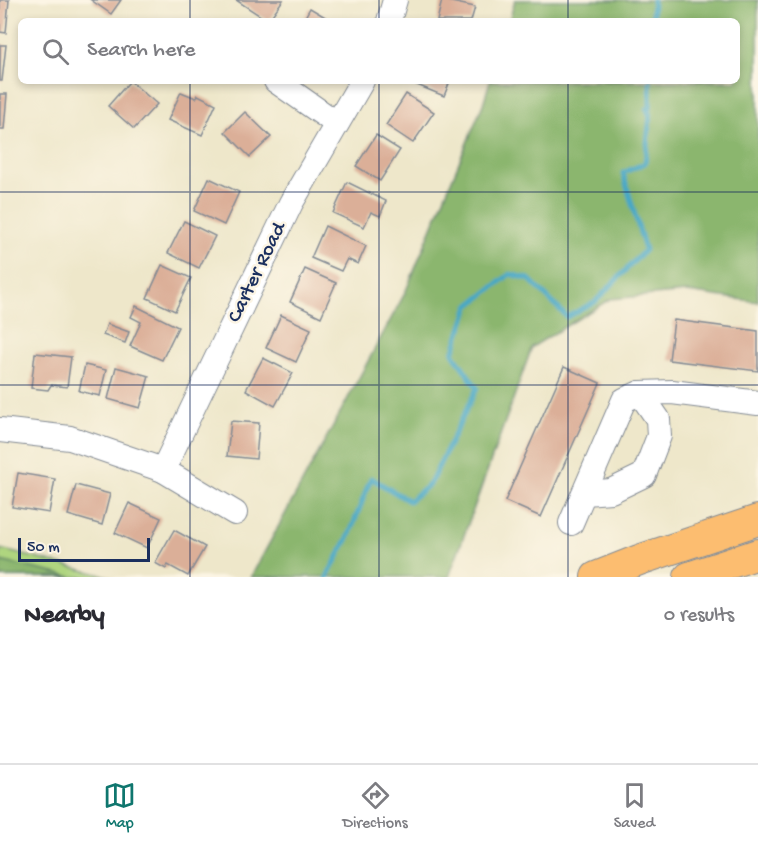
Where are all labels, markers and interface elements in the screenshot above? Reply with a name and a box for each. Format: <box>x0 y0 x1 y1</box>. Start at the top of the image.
search box <box>18 18 740 84</box>
icon: search <box>39 35 72 68</box>
text: Search here <box>87 38 195 64</box>
street label: Carter Road <box>223 217 294 327</box>
scale bar <box>18 535 150 562</box>
text: 50 m <box>27 539 60 558</box>
text: Nearby <box>24 601 105 632</box>
text: 0 results <box>664 605 734 628</box>
tab: Map <box>103 779 136 834</box>
tab: Directions <box>342 779 408 834</box>
tab: Saved <box>614 779 655 834</box>

